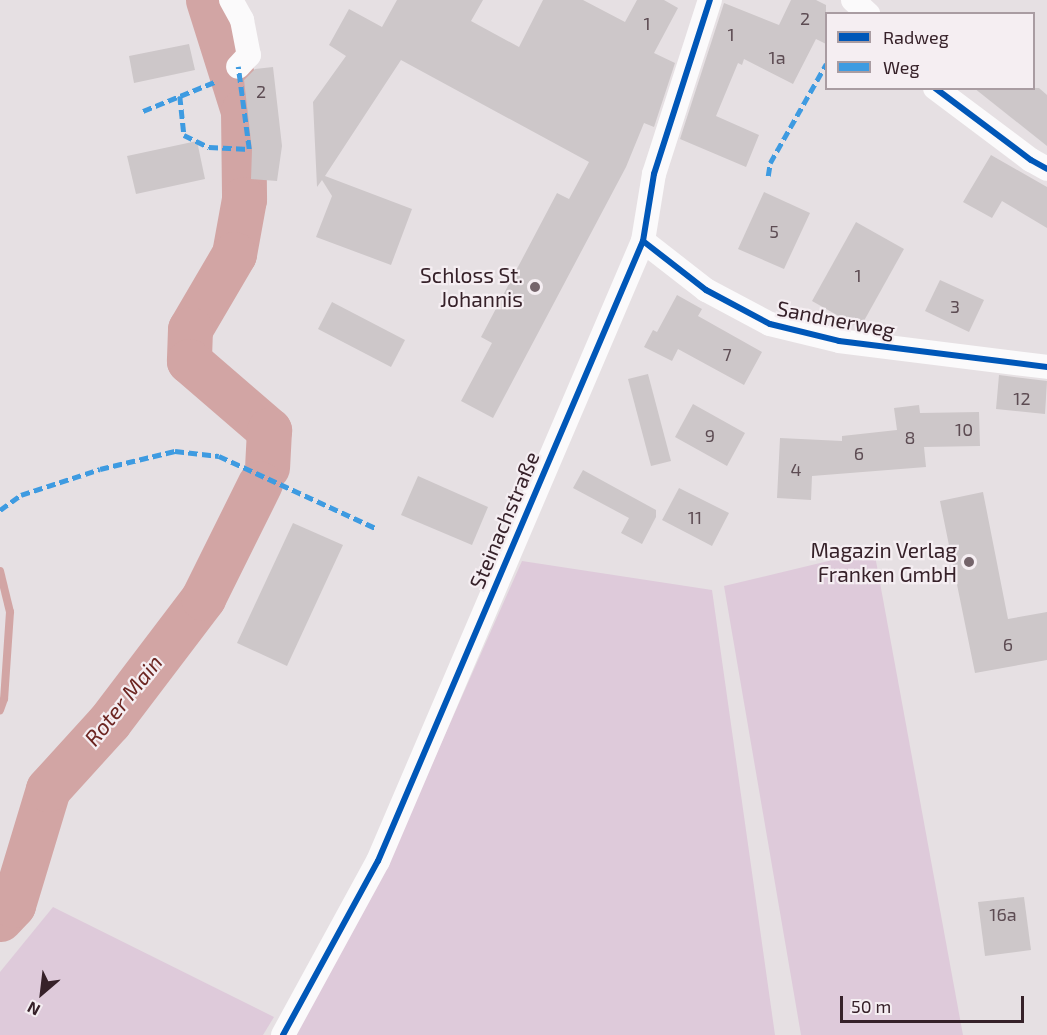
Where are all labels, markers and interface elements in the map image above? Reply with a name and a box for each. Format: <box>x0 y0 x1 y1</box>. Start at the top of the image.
house number: 2 <box>800 7 810 29</box>
house number: 1 <box>643 12 651 34</box>
legend <box>825 12 1035 90</box>
house number: 1 <box>727 23 735 45</box>
text: Radweg <box>883 26 949 48</box>
house number: 1a <box>768 46 786 68</box>
text: Weg <box>883 56 919 78</box>
house number: 2 <box>256 80 266 102</box>
house number: 5 <box>769 220 779 242</box>
place label: Schloss St. Johannis <box>420 262 523 312</box>
house number: 1 <box>854 264 862 286</box>
marker: Schloss St. Johannis <box>528 280 542 294</box>
street label: Sandnerweg <box>775 295 897 343</box>
house number: 3 <box>950 295 960 317</box>
house number: 7 <box>722 343 732 365</box>
house number: 12 <box>1013 387 1031 409</box>
house number: 10 <box>955 418 973 440</box>
house number: 9 <box>705 424 715 446</box>
house number: 8 <box>905 426 915 448</box>
house number: 6 <box>854 442 864 464</box>
street label: Steinachstraße <box>464 448 544 592</box>
house number: 4 <box>790 458 802 480</box>
house number: 11 <box>688 506 702 528</box>
place label: Magazin Verlag Franken GmbH <box>810 537 957 587</box>
marker: Magazin Verlag Franken GmbH <box>962 555 976 569</box>
house number: 6 <box>1003 633 1013 655</box>
water label: Roter Main <box>78 649 168 751</box>
house number: 16a <box>989 903 1017 925</box>
north arrow <box>12 963 72 1023</box>
scale bar <box>843 984 1028 1022</box>
text: 50 m <box>851 995 891 1017</box>
text: N <box>24 998 43 1020</box>

